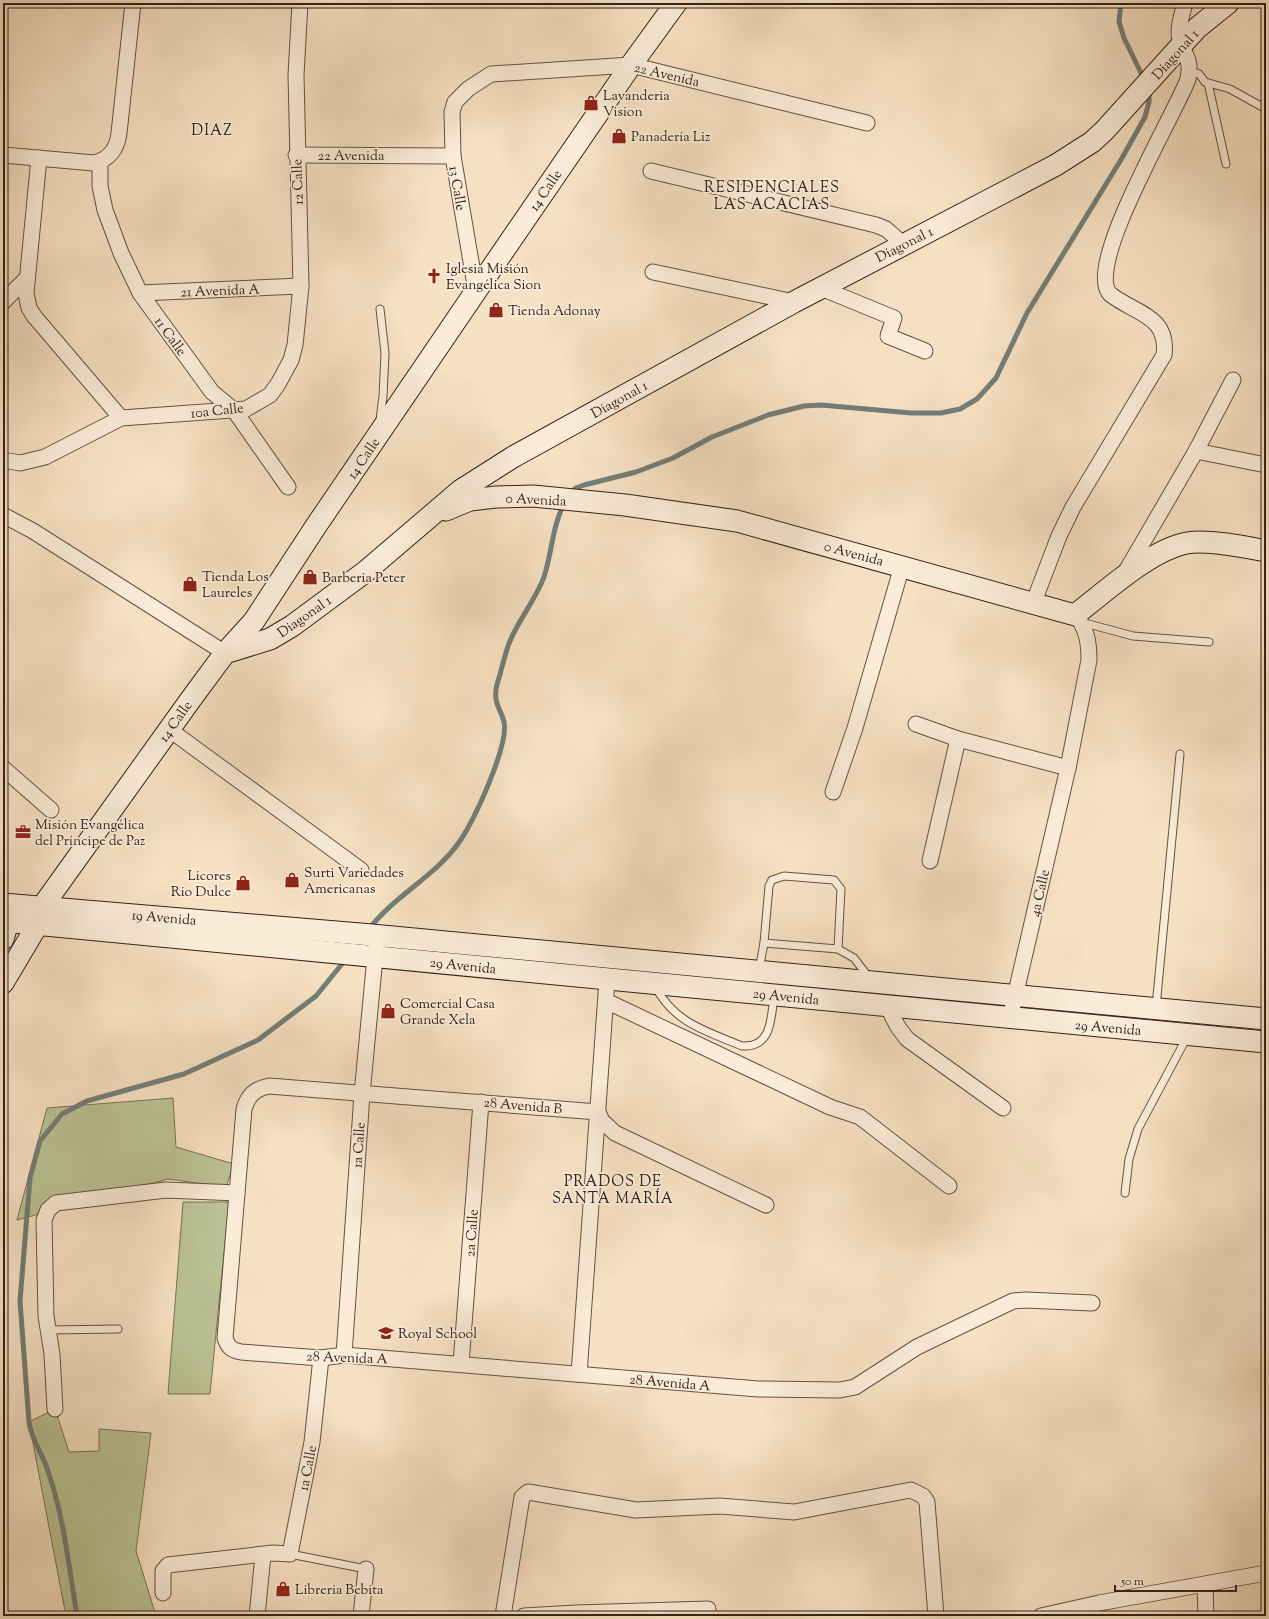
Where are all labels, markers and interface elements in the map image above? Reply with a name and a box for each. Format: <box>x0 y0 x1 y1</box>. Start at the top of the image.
street label: Diagonal 1 <box>1148 25 1205 85</box>
street label: 22 Avenida <box>632 59 702 93</box>
place label: Lavanderia Vision <box>603 87 670 123</box>
shop icon: Lavanderia Vision <box>582 94 600 112</box>
district label: DIAZ <box>191 121 233 142</box>
shop icon: Panadería Liz <box>610 127 628 145</box>
place label: Panadería Liz <box>631 128 710 148</box>
street label: 22 Avenida <box>318 147 385 167</box>
street label: 12 Calle <box>288 159 310 205</box>
street label: 13 Calle <box>442 164 470 212</box>
street label: 14 Calle <box>525 166 568 216</box>
district label: RESIDENCIALES LAS ACACIAS <box>704 178 840 216</box>
street label: Diagonal 1 <box>873 223 937 269</box>
place label: Iglesia Misión Evangélica Sion <box>446 260 541 296</box>
church icon: Iglesia Misión Evangélica Sion <box>425 267 443 285</box>
street label: 21 Avenida A <box>180 281 261 303</box>
shop icon: Tienda Adonay <box>487 301 505 319</box>
place label: Tienda Adonay <box>508 302 601 322</box>
street label: 11 Calle <box>148 313 190 361</box>
street label: Diagonal 1 <box>588 377 652 425</box>
street label: 10a Calle <box>190 399 245 425</box>
street label: 14 Calle <box>343 434 386 484</box>
street label: 0 Avenida <box>505 489 567 513</box>
street label: 0 Avenida <box>821 537 886 573</box>
place label: Tienda Los Laureles <box>202 568 269 604</box>
shop icon: Barberia Peter <box>301 568 319 586</box>
place label: Barberia Peter <box>322 569 406 589</box>
shop icon: Tienda Los Laureles <box>181 575 199 593</box>
street label: Diagonal 1 <box>274 591 337 644</box>
street label: 14 Calle <box>155 697 198 747</box>
place label: Misión Evangélica del Príncipe de Paz <box>35 816 145 852</box>
office icon: Misión Evangélica del Príncipe de Paz <box>14 823 32 841</box>
place label: Surti Variedades Americanas <box>304 864 404 900</box>
place label: Licores Rio Dulce <box>171 867 231 903</box>
street label: 4a Calle <box>1026 868 1056 919</box>
shop icon: Surti Variedades Americanas <box>283 871 301 889</box>
shop icon: Licores Rio Dulce <box>234 874 252 892</box>
street label: 19 Avenida <box>131 906 198 932</box>
street label: 29 Avenida <box>428 954 498 980</box>
street label: 29 Avenida <box>751 985 821 1011</box>
place label: Comercial Casa Grande Xela <box>400 995 495 1031</box>
shop icon: Comercial Casa Grande Xela <box>379 1002 397 1020</box>
street label: 29 Avenida <box>1074 1016 1143 1042</box>
street label: 28 Avenida B <box>483 1094 563 1120</box>
street label: 1a Calle <box>348 1122 372 1169</box>
district label: PRADOS DE SANTA MARÍA <box>552 1172 674 1210</box>
street label: 2a Calle <box>461 1209 485 1258</box>
school or university icon: Royal School <box>377 1324 395 1342</box>
place label: Royal School <box>398 1325 477 1345</box>
street label: 28 Avenida A <box>306 1348 389 1370</box>
street label: 28 Avenida A <box>628 1370 712 1398</box>
street label: 1a Calle <box>295 1444 323 1493</box>
scale bar <box>1115 1567 1236 1593</box>
text: 50 m <box>1120 1573 1144 1591</box>
shop icon: Libreria Bebita <box>274 1580 292 1598</box>
place label: Libreria Bebita <box>295 1581 384 1601</box>

